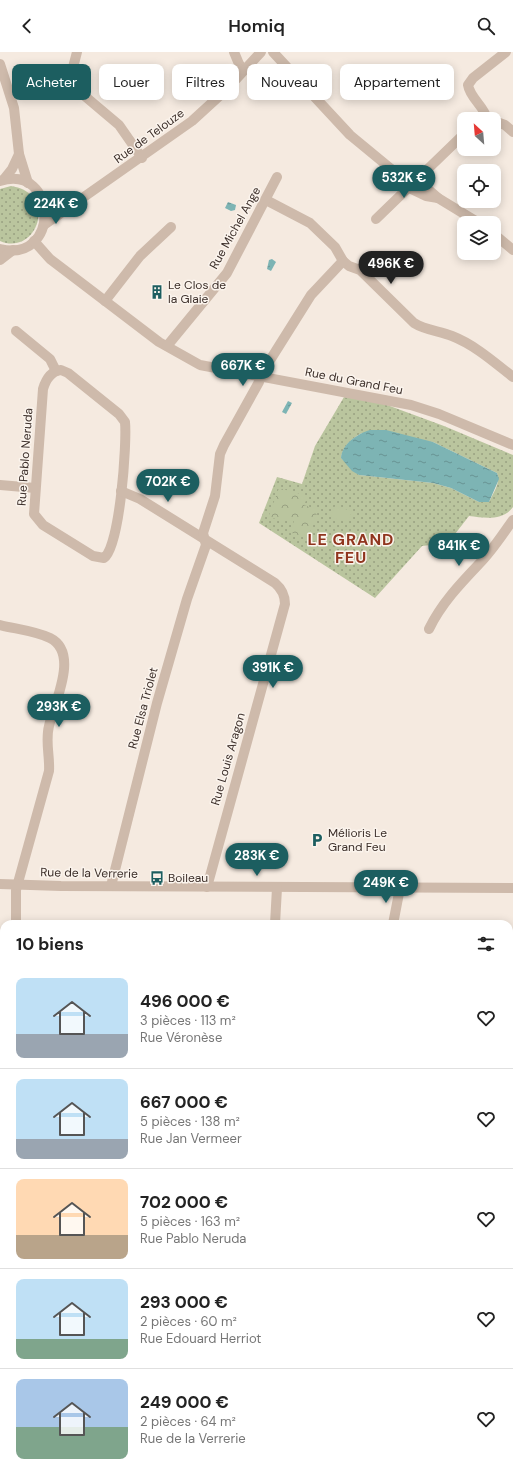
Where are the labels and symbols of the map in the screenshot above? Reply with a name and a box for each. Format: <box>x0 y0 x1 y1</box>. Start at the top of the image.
street label: Rue de Telouze <box>111 105 187 167</box>
north arrow <box>457 112 501 156</box>
pin: 532K € <box>371 165 437 199</box>
street label: Rue Michel Ange <box>206 184 264 272</box>
pin: 224K € <box>23 191 89 225</box>
pin: 496K € <box>358 251 424 285</box>
place label: Le Clos de la Glaie <box>168 277 226 307</box>
building icon: Le Clos de la Glaie <box>149 284 165 300</box>
pin: 667K € <box>210 353 276 387</box>
street label: Rue du Grand Feu <box>304 364 404 398</box>
street label: Rue Pablo Neruda <box>14 407 36 507</box>
pin: 702K € <box>135 469 201 503</box>
district label: LE GRAND FEU <box>308 529 394 568</box>
pin: 841K € <box>426 533 492 567</box>
pin: 391K € <box>240 655 306 689</box>
street label: Rue Elsa Triolet <box>124 665 162 750</box>
pin: 293K € <box>26 694 92 728</box>
street label: Rue Louis Aragon <box>207 711 249 807</box>
place label: Mélioris Le Grand Feu <box>328 825 387 855</box>
parking icon: Mélioris Le Grand Feu <box>309 832 325 848</box>
pin: 283K € <box>224 843 290 877</box>
street label: Rue de la Verrerie <box>40 864 138 882</box>
bus stop icon: Boileau <box>149 870 165 886</box>
place label: Boileau <box>168 870 208 886</box>
pin: 249K € <box>353 870 419 904</box>

